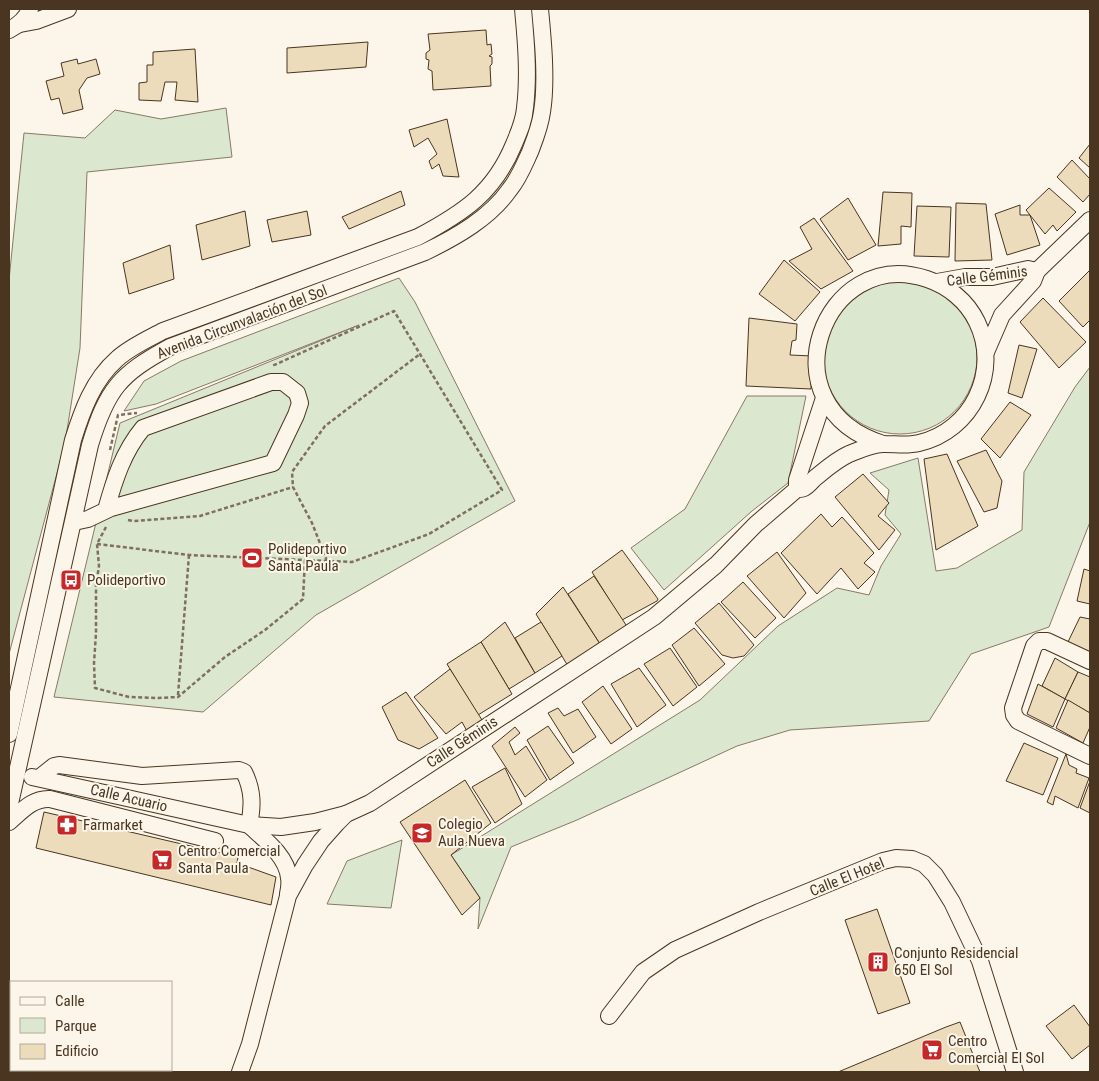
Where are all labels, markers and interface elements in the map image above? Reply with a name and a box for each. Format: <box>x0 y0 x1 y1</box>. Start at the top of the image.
street label: Calle Géminis <box>946 262 1029 290</box>
street label: Avenida Circunvalación del Sol <box>154 281 330 363</box>
place label: Polideportivo Santa Paula <box>268 540 347 575</box>
sports icon: Polideportivo Santa Paula <box>240 546 264 570</box>
bus stop icon: Polideportivo <box>59 568 83 592</box>
place label: Polideportivo <box>87 571 166 589</box>
street label: Calle Géminis <box>423 712 501 772</box>
street label: Calle Acuario <box>89 780 169 816</box>
pharmacy icon: Farmarket <box>55 813 79 837</box>
place label: Colegio Aula Nueva <box>438 815 505 850</box>
place label: Farmarket <box>83 816 143 834</box>
school or university icon: Colegio Aula Nueva <box>410 821 434 845</box>
place label: Centro Comercial Santa Paula <box>178 842 280 877</box>
supermarket icon: Centro Comercial Santa Paula <box>150 848 174 872</box>
street label: Calle El Hotel <box>807 854 887 900</box>
place label: Conjunto Residencial 650 El Sol <box>894 944 1018 979</box>
building icon: Conjunto Residencial 650 El Sol <box>866 950 890 974</box>
legend <box>10 981 172 1071</box>
text: Calle <box>55 992 85 1010</box>
text: Parque <box>55 1017 97 1035</box>
place label: Centro Comercial El Sol <box>948 1032 1044 1067</box>
supermarket icon: Centro Comercial El Sol <box>920 1038 944 1062</box>
text: Edificio <box>55 1042 98 1060</box>

